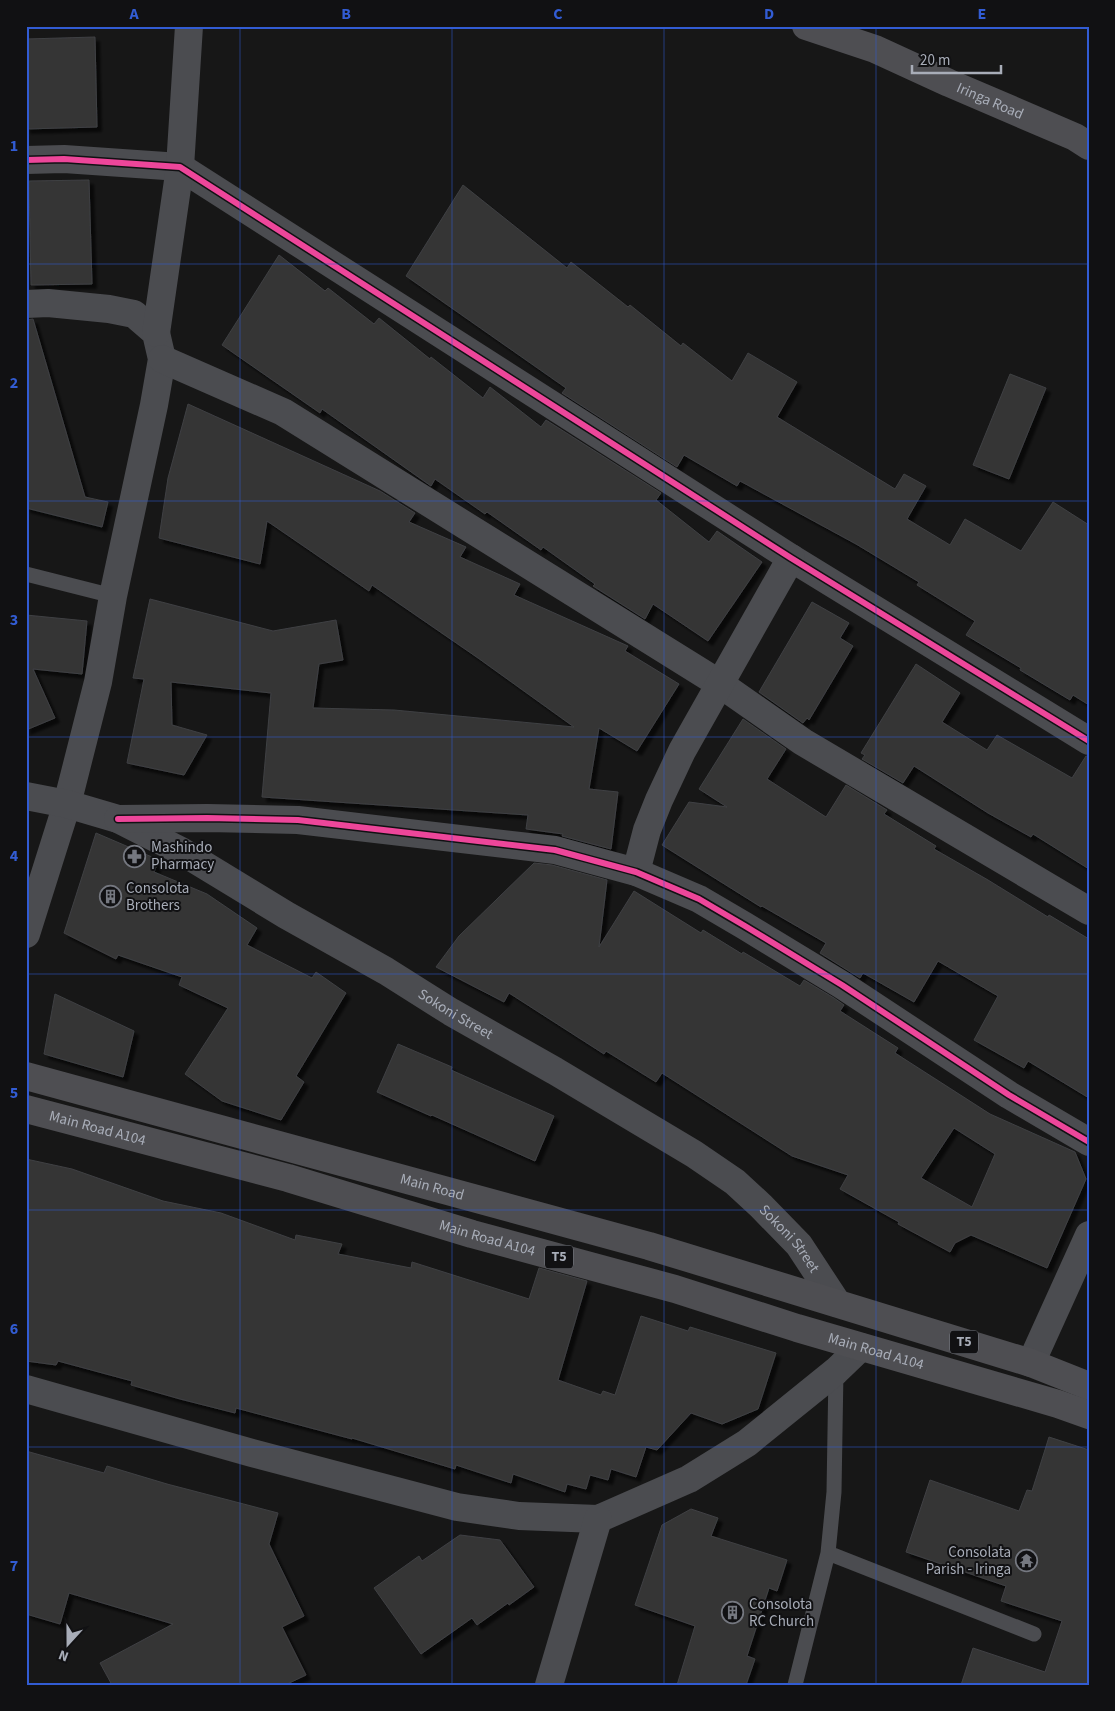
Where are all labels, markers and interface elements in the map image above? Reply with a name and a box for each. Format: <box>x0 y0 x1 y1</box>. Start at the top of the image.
text: A <box>128 3 139 25</box>
text: B <box>341 3 351 25</box>
text: C <box>553 3 563 25</box>
text: D <box>764 3 774 25</box>
text: E <box>978 3 986 25</box>
scale bar <box>912 42 1001 74</box>
text: 20 m <box>920 50 950 71</box>
street label: Iringa Road <box>953 77 1027 124</box>
text: 1 <box>10 135 18 157</box>
text: 2 <box>10 372 18 394</box>
text: 3 <box>10 609 18 631</box>
place label: Mashindo Pharmacy <box>151 837 214 875</box>
pharmacy icon: Mashindo Pharmacy <box>123 844 147 868</box>
text: 4 <box>10 845 19 867</box>
place label: Consolota Brothers <box>126 878 189 916</box>
building icon: Consolota Brothers <box>98 885 122 909</box>
street label: Sokoni Street <box>414 983 497 1044</box>
text: 5 <box>10 1082 18 1104</box>
street label: Main Road A104 <box>47 1105 149 1151</box>
street label: Main Road <box>398 1168 467 1206</box>
street label: Sokoni Street <box>755 1200 825 1277</box>
street label: Main Road A104 <box>437 1214 538 1261</box>
road number: T5 <box>545 1246 573 1268</box>
text: 6 <box>10 1318 18 1340</box>
street label: Main Road A104 <box>825 1327 927 1375</box>
road number: T5 <box>950 1330 978 1354</box>
place label: Consolata Parish - Iringa <box>926 1542 1011 1580</box>
temple icon: Consolata Parish - Iringa <box>1015 1549 1039 1573</box>
text: 7 <box>10 1555 18 1577</box>
place label: Consolota RC Church <box>749 1594 814 1632</box>
building icon: Consolota RC Church <box>721 1601 745 1625</box>
north arrow <box>42 1618 92 1668</box>
text: N <box>56 1644 72 1666</box>

